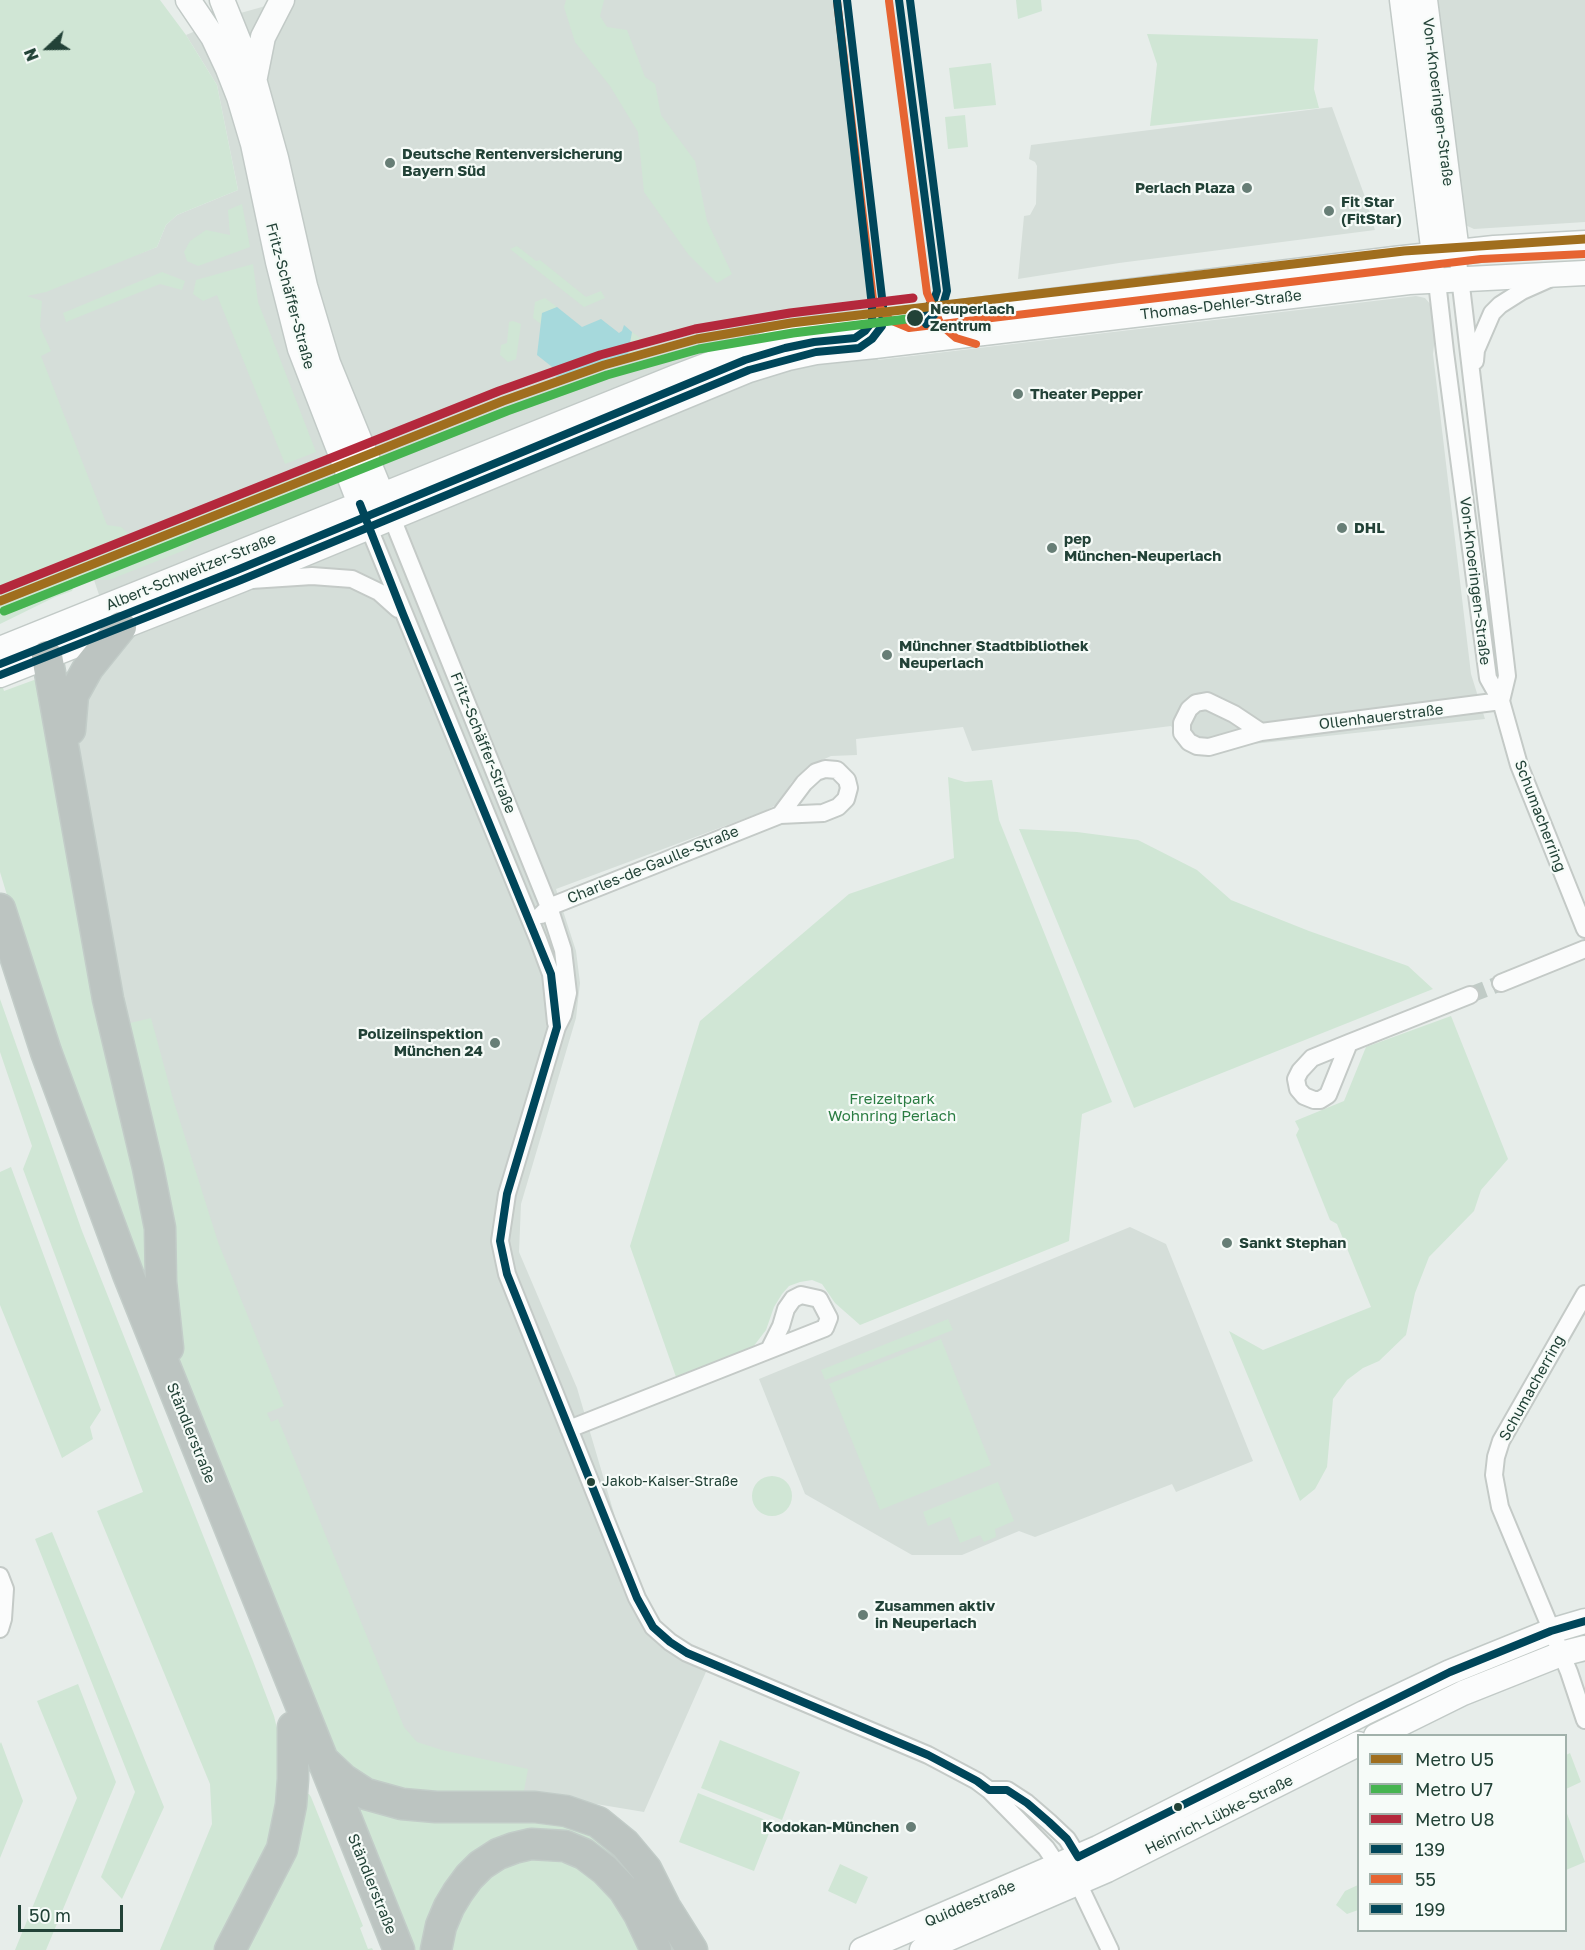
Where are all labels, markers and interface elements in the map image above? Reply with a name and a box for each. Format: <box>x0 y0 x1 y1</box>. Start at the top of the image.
street label: Von-Knoeringen-Straße <box>1419 17 1457 187</box>
north arrow <box>18 18 78 78</box>
text: N <box>20 45 43 64</box>
place label: Deutsche Rentenversicherung Bayern Süd <box>402 145 623 180</box>
marker: Deutsche Rentenversicherung Bayern Süd <box>383 156 397 170</box>
place label: Perlach Plaza <box>1135 179 1235 197</box>
marker: Perlach Plaza <box>1240 181 1254 195</box>
place label: Fit Star (FitStar) <box>1341 193 1402 228</box>
marker: Fit Star (FitStar) <box>1322 204 1336 218</box>
street label: Fritz-Schäffer-Straße <box>262 221 318 371</box>
street label: Thomas-Dehler-Straße <box>1139 286 1303 324</box>
place label: Neuperlach Zentrum <box>930 300 1015 335</box>
marker: Neuperlach Zentrum <box>905 308 925 328</box>
place label: Theater Pepper <box>1030 385 1143 403</box>
marker: Theater Pepper <box>1011 387 1025 401</box>
street label: Von-Knoeringen-Straße <box>1456 496 1494 666</box>
place label: DHL <box>1354 519 1385 537</box>
marker: DHL <box>1335 521 1349 535</box>
street label: Albert-Schweitzer-Straße <box>103 530 279 614</box>
place label: pep München-Neuperlach <box>1064 530 1221 565</box>
marker: pep München-Neuperlach <box>1045 541 1059 555</box>
place label: Münchner Stadtbibliothek Neuperlach <box>899 637 1089 672</box>
marker: Münchner Stadtbibliothek Neuperlach <box>880 648 894 662</box>
street label: Fritz-Schäffer-Straße <box>446 670 520 816</box>
street label: Ollenhauerstraße <box>1318 700 1444 734</box>
street label: Schumacherring <box>1510 758 1570 874</box>
street label: Charles-de-Gaulle-Straße <box>565 822 741 908</box>
place label: Polizeiinspektion München 24 <box>358 1025 483 1060</box>
marker: Polizeiinspektion München 24 <box>488 1036 502 1050</box>
park label: Freizeitpark Wohnring Perlach <box>828 1090 956 1125</box>
place label: Sankt Stephan <box>1239 1234 1346 1252</box>
marker: Sankt Stephan <box>1220 1236 1234 1250</box>
street label: Schumacherring <box>1496 1332 1568 1444</box>
street label: Ständlerstraße <box>163 1380 219 1486</box>
place label: Jakob-Kaiser-Straße <box>602 1474 738 1490</box>
marker: Jakob-Kaiser-Straße <box>585 1476 597 1488</box>
place label: Zusammen aktiv in Neuperlach <box>875 1597 995 1632</box>
marker: Zusammen aktiv in Neuperlach <box>856 1608 870 1622</box>
legend <box>1357 1734 1567 1932</box>
text: Metro U5 <box>1415 1748 1494 1770</box>
street label: Heinrich-Lübke-Straße <box>1142 1771 1296 1859</box>
text: Metro U7 <box>1415 1778 1493 1800</box>
unlabelled marker <box>1172 1801 1184 1813</box>
text: Metro U8 <box>1415 1808 1494 1830</box>
place label: Kodokan-München <box>762 1818 899 1836</box>
marker: Kodokan-München <box>904 1820 918 1834</box>
street label: Ständlerstraße <box>344 1831 400 1937</box>
text: 139 <box>1415 1838 1445 1860</box>
text: 55 <box>1415 1868 1436 1890</box>
street label: Quiddestraße <box>922 1877 1018 1931</box>
scale bar <box>21 1893 126 1931</box>
text: 199 <box>1415 1898 1446 1920</box>
text: 50 m <box>29 1904 71 1926</box>

